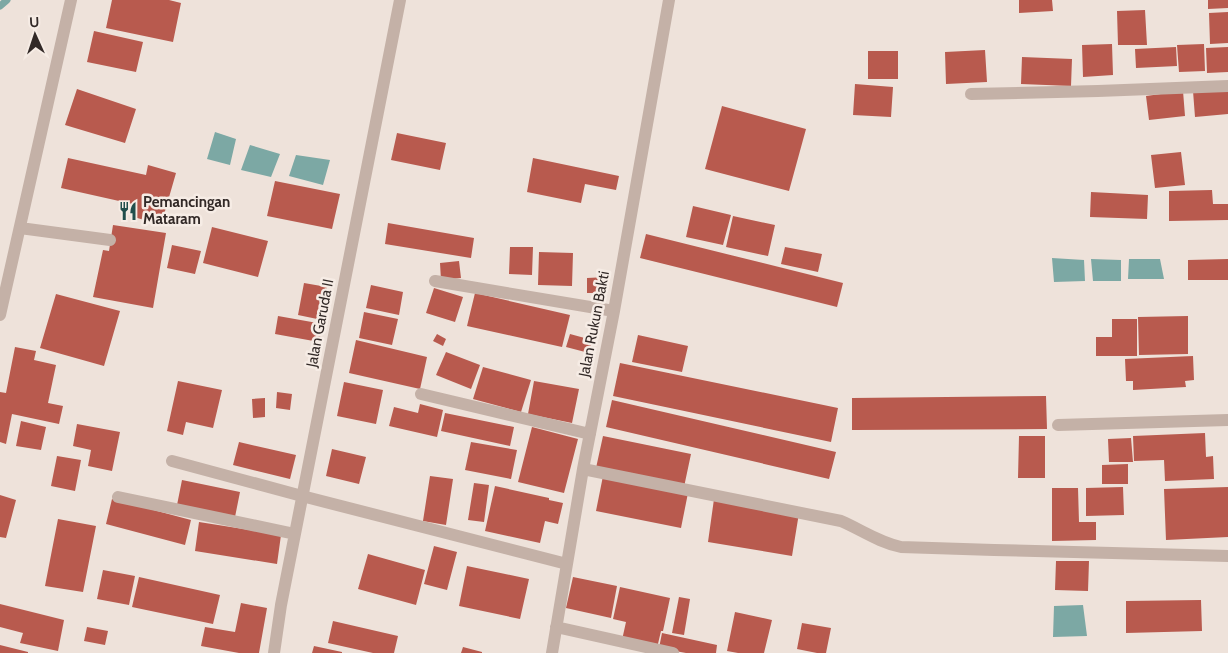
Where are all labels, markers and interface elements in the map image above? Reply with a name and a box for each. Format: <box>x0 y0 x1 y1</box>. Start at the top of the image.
north arrow <box>10 10 60 60</box>
text: U <box>29 13 40 31</box>
place label: Pemancingan Mataram <box>143 193 230 228</box>
restaurant icon: Pemancingan Mataram <box>117 200 139 222</box>
street label: Jalan Rukun Bakti <box>575 269 613 379</box>
street label: Jalan Garuda II <box>302 277 337 370</box>

